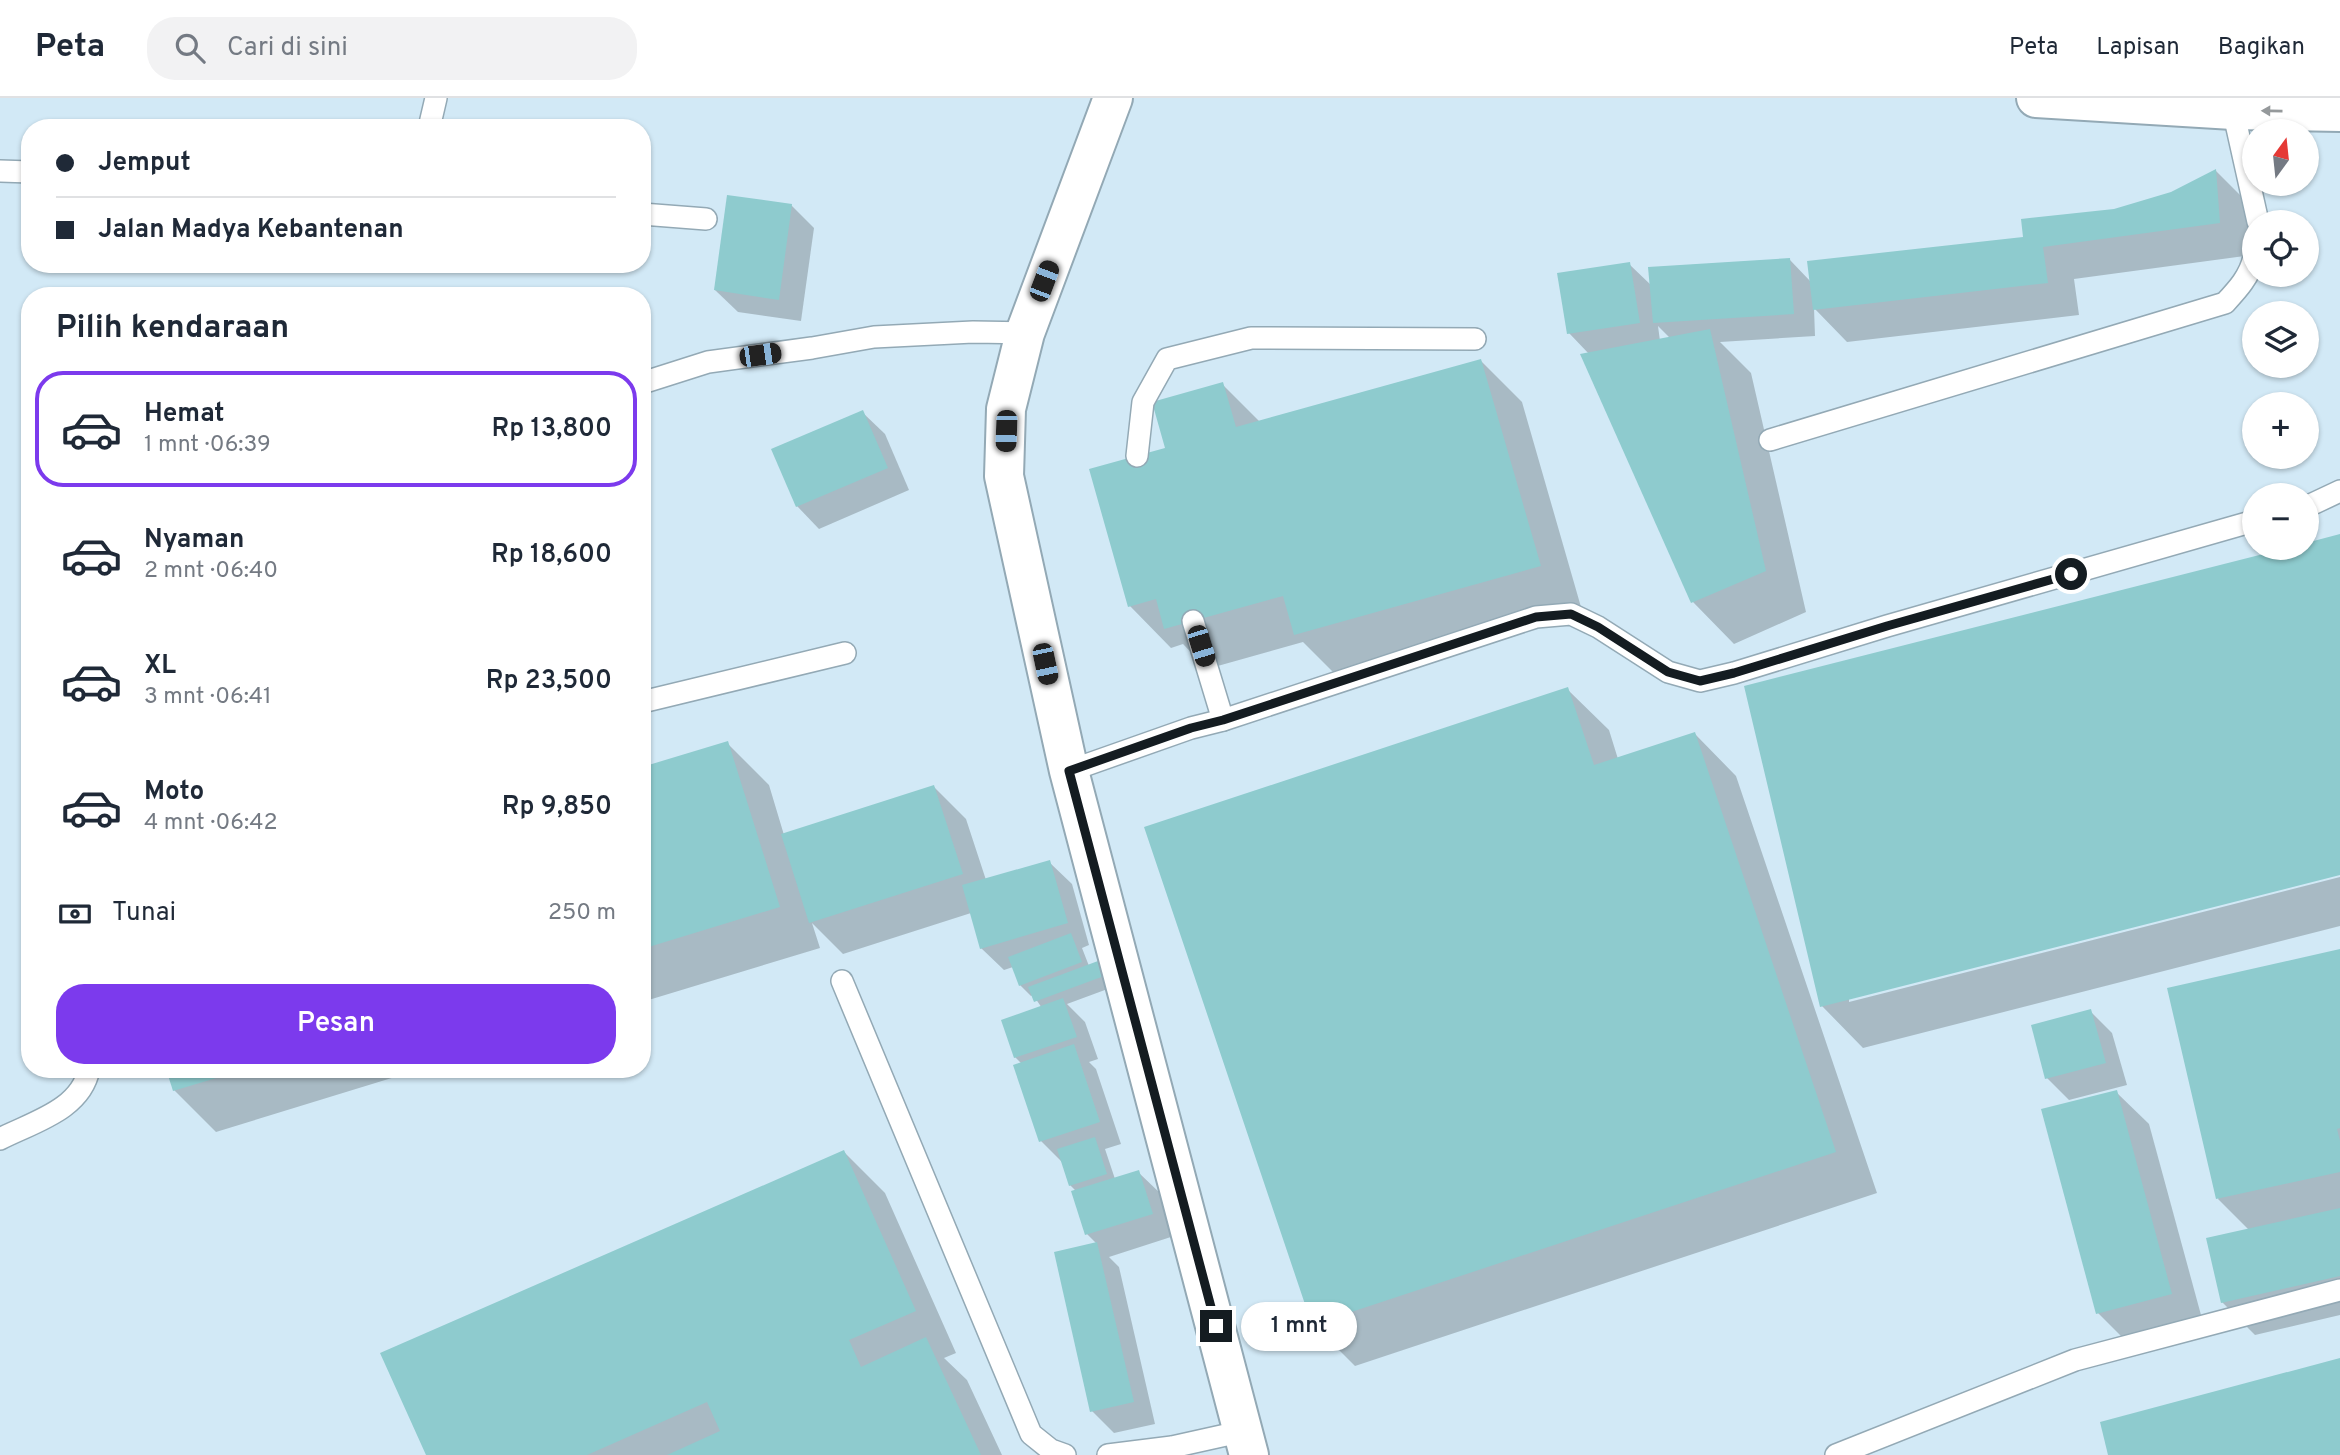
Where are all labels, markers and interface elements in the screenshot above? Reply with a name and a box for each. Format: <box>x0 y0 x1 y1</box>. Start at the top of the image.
search box <box>147 17 637 80</box>
text: Peta <box>35 27 105 69</box>
icon: search <box>171 29 209 67</box>
text: Cari di sini <box>227 32 348 65</box>
text: Peta <box>2009 33 2058 63</box>
text: Lapisan <box>2096 33 2180 63</box>
text: Bagikan <box>2218 33 2305 63</box>
one-way arrow <box>2261 105 2283 117</box>
north arrow <box>2242 119 2319 196</box>
map controls <box>2242 119 2319 560</box>
text: Jemput <box>98 147 191 180</box>
button: locate <box>2242 210 2319 287</box>
text: Jalan Madya Kebantenan <box>98 214 404 247</box>
car <box>1027 258 1062 304</box>
button: layers <box>2242 301 2319 378</box>
text: Pilih kendaraan <box>56 309 289 349</box>
car <box>738 342 783 368</box>
button: + <box>2242 392 2319 469</box>
icon: car <box>60 398 123 461</box>
text: Hemat <box>144 398 224 431</box>
car <box>995 410 1018 452</box>
text: Rp 13,800 <box>492 413 612 446</box>
text: 1 mnt · 06:39 <box>144 431 271 460</box>
button: − <box>2242 483 2319 560</box>
icon: car <box>60 524 123 587</box>
text: Nyaman <box>144 524 244 557</box>
text: Rp 18,600 <box>491 539 612 572</box>
text: 2 mnt · 06:40 <box>144 557 278 586</box>
route start <box>2055 558 2087 590</box>
car <box>1185 623 1218 669</box>
car <box>1031 641 1060 687</box>
icon: car <box>60 650 123 713</box>
text: XL <box>144 650 176 683</box>
text: Rp 23,500 <box>486 665 612 698</box>
text: 3 mnt · 06:41 <box>144 683 272 712</box>
icon: car <box>60 776 123 839</box>
text: Moto <box>144 776 204 809</box>
text: Rp 9,850 <box>502 791 612 824</box>
text: 4 mnt · 06:42 <box>144 809 278 838</box>
icon: cash <box>56 895 94 933</box>
text: Tunai <box>112 897 176 930</box>
text: 250 m <box>548 899 616 928</box>
button: Pesan <box>56 984 616 1064</box>
callout: 1 mnt <box>1240 1302 1356 1350</box>
route end <box>1200 1310 1232 1342</box>
text: 1 mnt <box>1271 1312 1327 1341</box>

